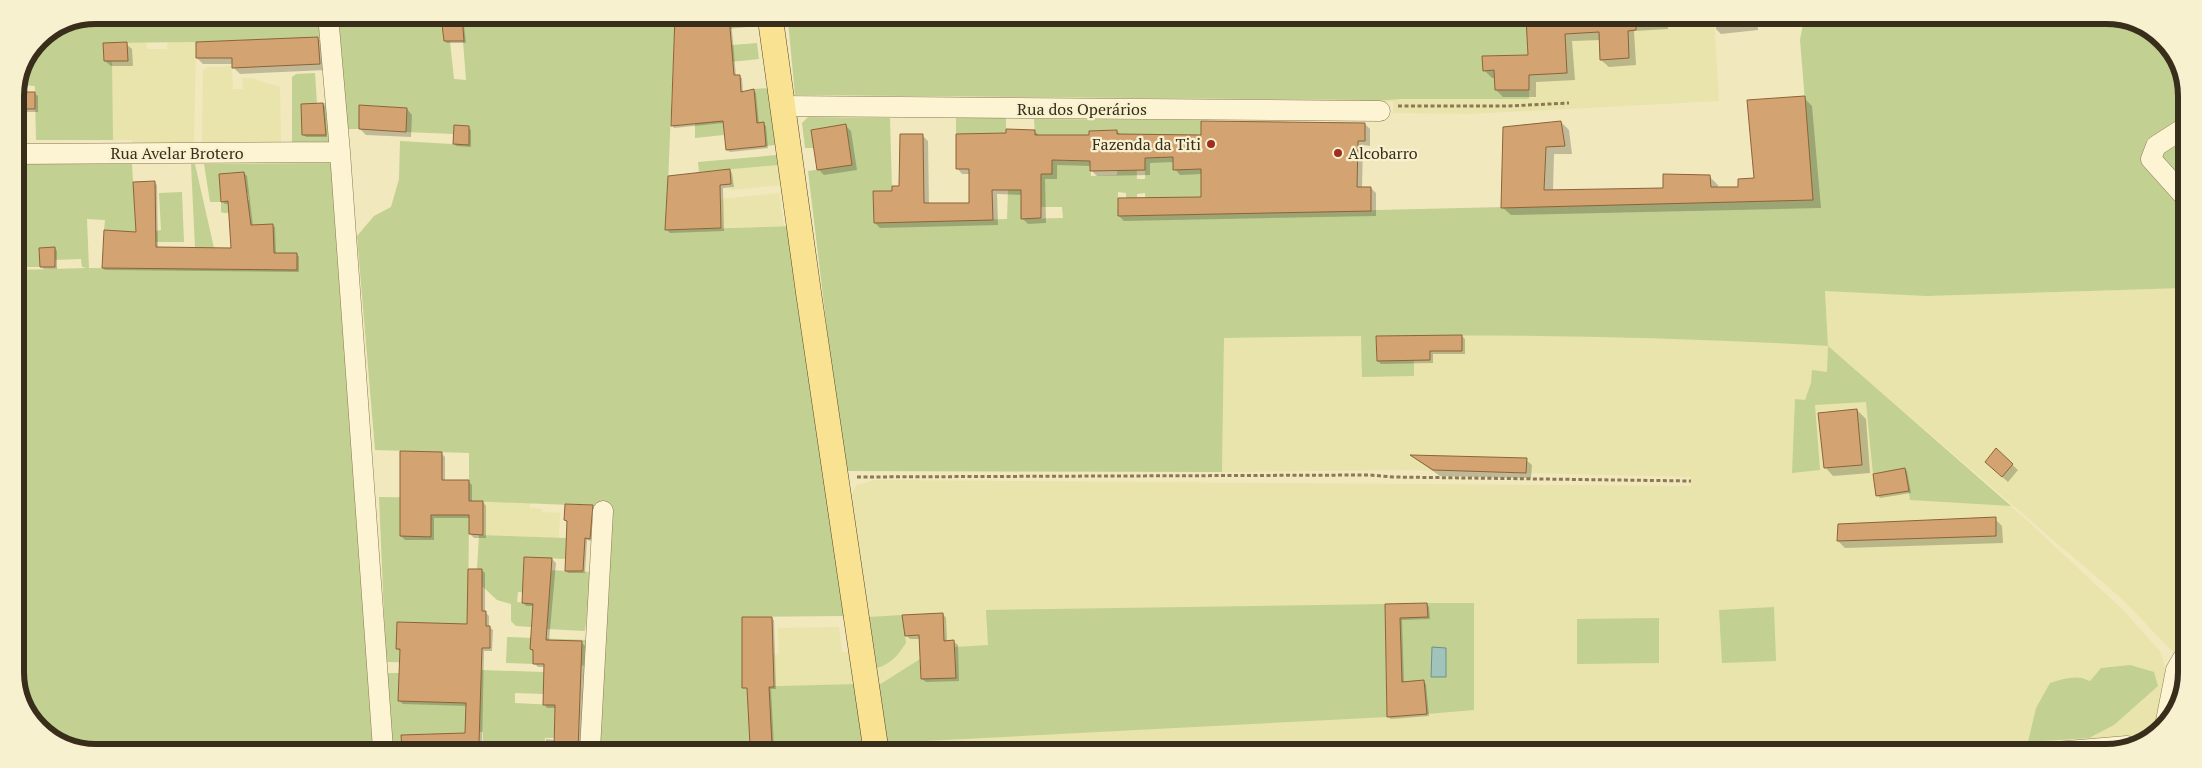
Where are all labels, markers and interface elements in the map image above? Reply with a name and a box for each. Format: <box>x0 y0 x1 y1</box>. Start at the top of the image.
street label: Rua dos Operários <box>1017 98 1147 120</box>
place label: Fazenda da Titi <box>1092 133 1201 155</box>
marker: Fazenda da Titi <box>1205 138 1217 150</box>
street label: Rua Avelar Brotero <box>110 142 244 164</box>
place label: Alcobarro <box>1348 142 1418 164</box>
marker: Alcobarro <box>1332 147 1344 159</box>

